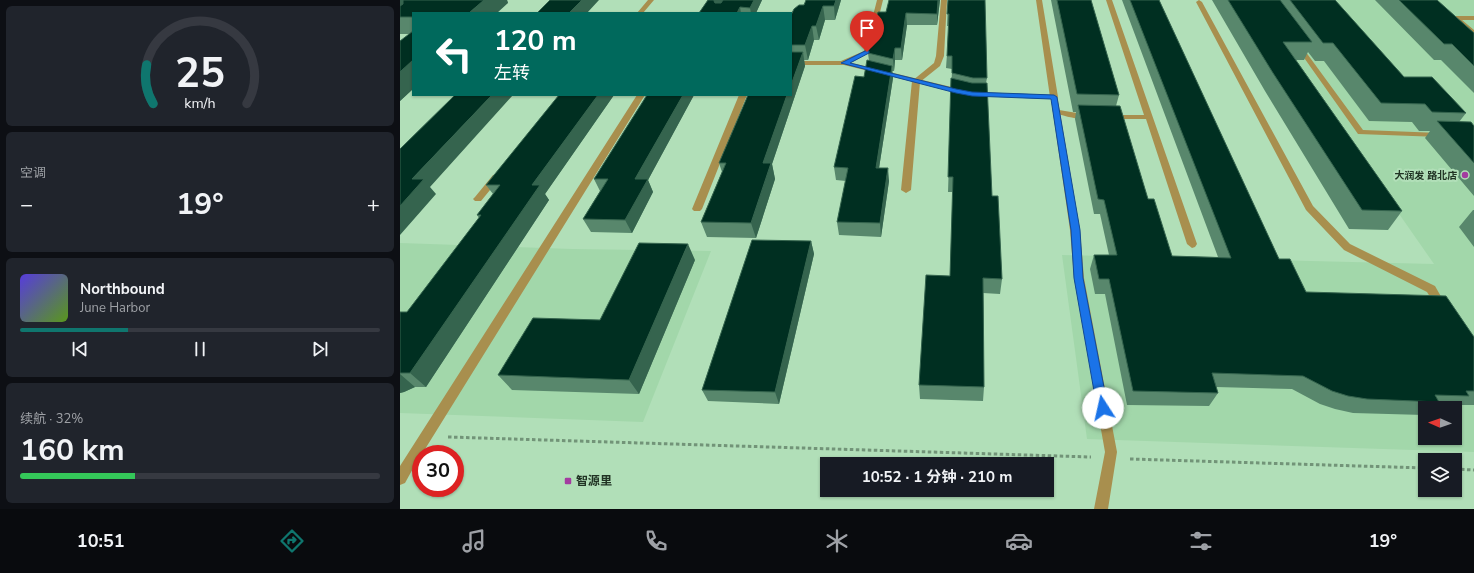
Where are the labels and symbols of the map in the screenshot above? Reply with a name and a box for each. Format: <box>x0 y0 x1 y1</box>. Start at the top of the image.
pin <box>850 11 884 52</box>
place label: 大润发 路北店 <box>1394 169 1457 183</box>
marker: 大润发 路北店 <box>1460 170 1470 180</box>
position arrow <box>1082 387 1124 429</box>
north arrow <box>1418 401 1462 445</box>
speed limit sign: 30 <box>412 445 464 497</box>
place label: 智源里 <box>576 473 612 489</box>
marker: 智源里 <box>563 476 573 486</box>

